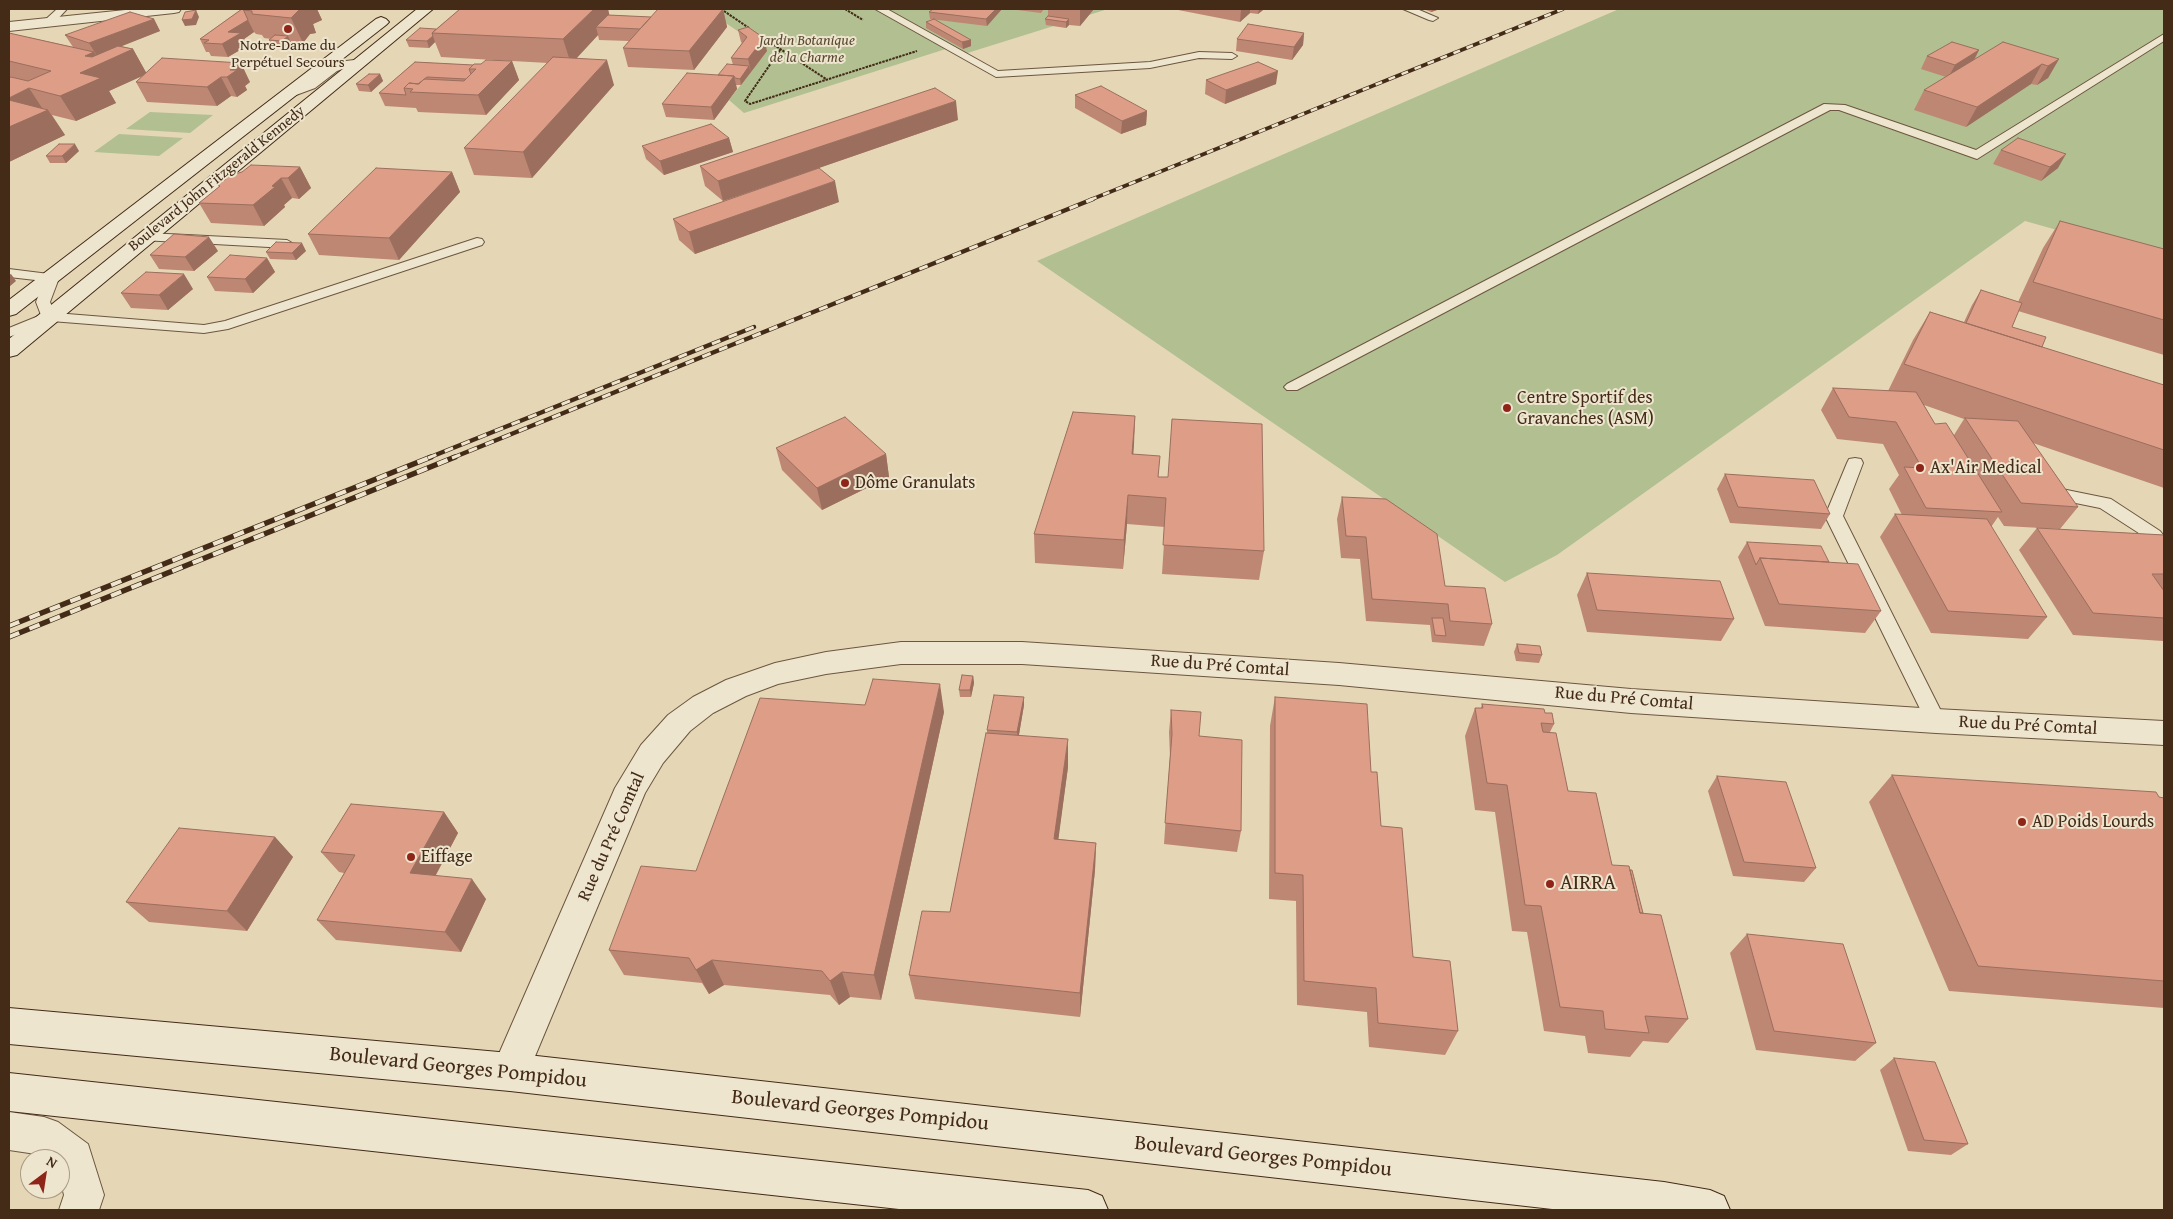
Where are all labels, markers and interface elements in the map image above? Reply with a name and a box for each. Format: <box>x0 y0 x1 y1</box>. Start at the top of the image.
marker: Notre-Dame du Perpétuel Secours <box>282 23 294 35</box>
park label: Jardin Botanique de la Charme <box>759 32 855 67</box>
place label: Notre-Dame du Perpétuel Secours <box>231 37 345 72</box>
street label: Boulevard John Fitzgerald Kennedy <box>125 102 309 256</box>
place label: Centre Sportif des Gravanches (ASM) <box>1517 387 1654 429</box>
marker: Centre Sportif des Gravanches (ASM) <box>1501 402 1513 414</box>
place label: Ax'Air Medical <box>1930 457 2041 479</box>
marker: Ax'Air Medical <box>1914 462 1926 474</box>
place label: Dôme Granulats <box>855 472 975 494</box>
marker: Dôme Granulats <box>839 477 851 489</box>
street label: Rue du Pré Comtal <box>1150 650 1290 682</box>
street label: Rue du Pré Comtal <box>1554 682 1694 716</box>
street label: Rue du Pré Comtal <box>1958 712 2098 740</box>
street label: Rue du Pré Comtal <box>574 769 650 905</box>
place label: AD Poids Lourds <box>2032 811 2154 833</box>
marker: AD Poids Lourds <box>2016 816 2028 828</box>
place label: Eiffage <box>421 846 473 868</box>
marker: Eiffage <box>405 851 417 863</box>
place label: AIRRA <box>1560 871 1616 897</box>
marker: AIRRA <box>1544 878 1556 890</box>
street label: Boulevard Georges Pompidou <box>328 1042 588 1094</box>
street label: Boulevard Georges Pompidou <box>730 1085 990 1137</box>
street label: Boulevard Georges Pompidou <box>1133 1131 1393 1183</box>
north arrow <box>20 1149 70 1199</box>
text: N <box>43 1151 61 1173</box>

